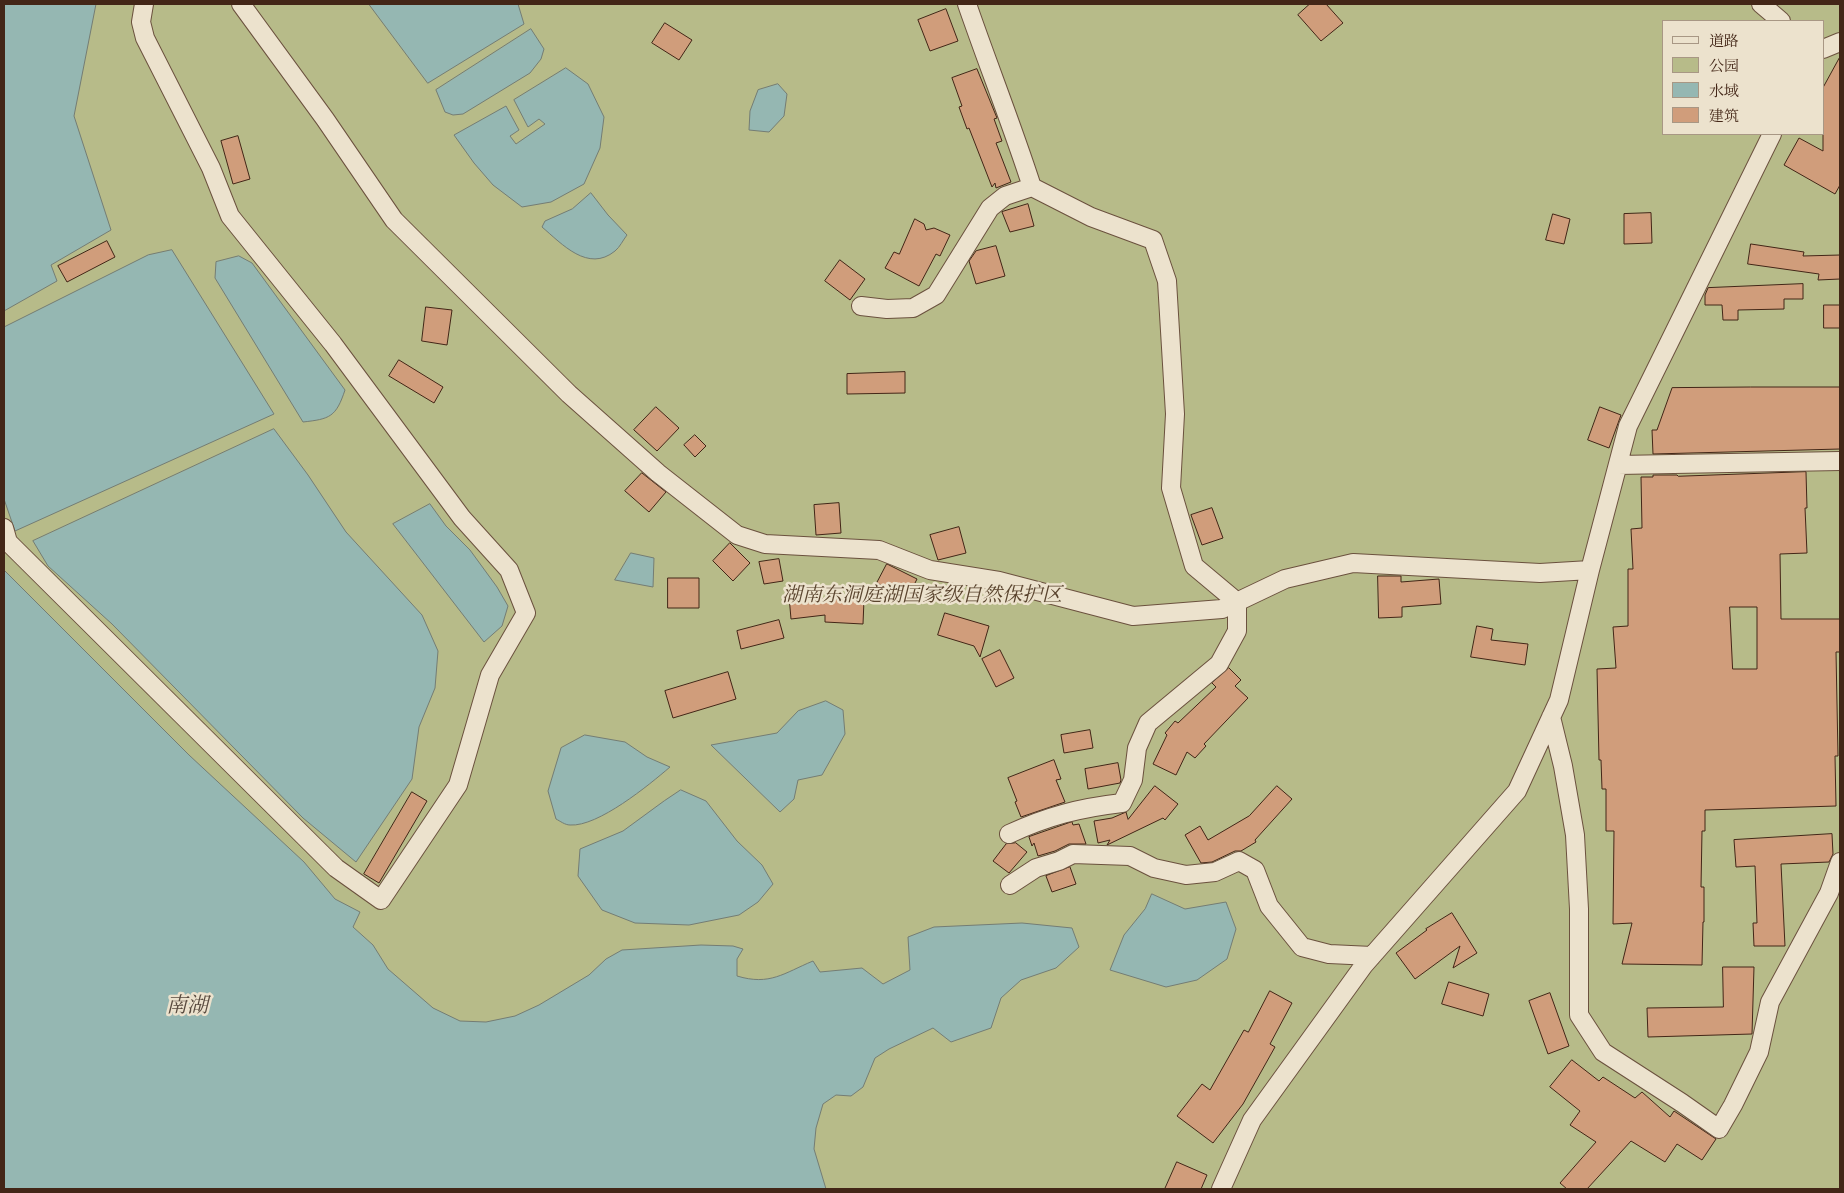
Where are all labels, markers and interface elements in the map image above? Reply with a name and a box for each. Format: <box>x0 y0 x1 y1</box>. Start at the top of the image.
legend <box>1662 20 1824 135</box>
text: 道路 <box>1709 30 1739 51</box>
text: 公园 <box>1709 55 1739 76</box>
text: 水域 <box>1709 80 1739 101</box>
text: 建筑 <box>1709 105 1739 126</box>
park label: 湖南东洞庭湖国家级自然保护区 <box>782 584 1062 608</box>
water label: 南湖 <box>166 994 208 1020</box>

